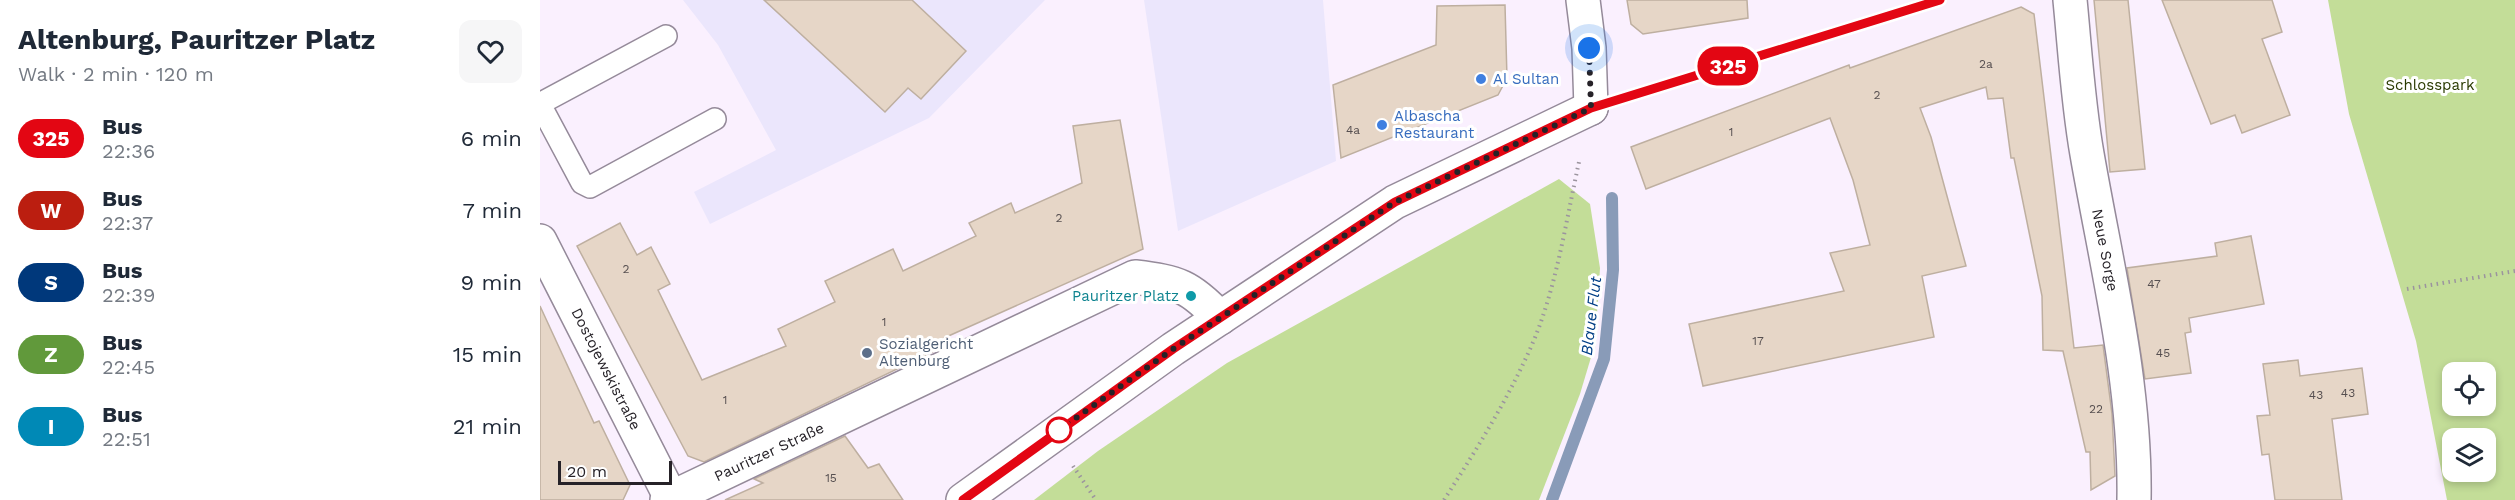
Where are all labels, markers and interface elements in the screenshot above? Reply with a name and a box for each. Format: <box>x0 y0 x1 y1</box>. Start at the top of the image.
button: heart <box>459 20 522 83</box>
text: Altenburg, Pauritzer Platz <box>18 23 375 56</box>
your location <box>1574 33 1604 63</box>
line badge: 325 <box>1694 46 1762 86</box>
text: 325 <box>1709 54 1747 79</box>
house number: 2a <box>1979 57 1993 71</box>
text: Walk · 2 min · 120 m <box>18 62 214 86</box>
place label: Al Sultan <box>1493 70 1559 88</box>
marker: Al Sultan <box>1474 72 1488 86</box>
park label: Schlosspark <box>2385 76 2475 94</box>
house number: 2 <box>1874 88 1881 102</box>
place label: Albascha Restaurant <box>1394 107 1475 142</box>
text: Bus <box>102 114 142 139</box>
marker: Albascha Restaurant <box>1375 118 1389 132</box>
house number: 4a <box>1346 123 1360 137</box>
house number: 1 <box>1729 125 1733 139</box>
text: 325 <box>32 126 70 151</box>
text: 6 min <box>461 126 522 151</box>
text: 22:36 <box>102 139 155 163</box>
text: Bus <box>102 186 142 211</box>
text: W <box>41 198 61 223</box>
text: 7 min <box>462 198 522 223</box>
street label: Neue Sorge <box>2088 207 2122 293</box>
text: 22:37 <box>102 211 153 235</box>
house number: 2 <box>1056 211 1063 225</box>
text: Bus <box>102 258 142 283</box>
house number: 2 <box>623 262 630 276</box>
text: S <box>44 270 58 295</box>
text: 9 min <box>460 270 522 295</box>
water label: Blaue Flut <box>1577 275 1605 356</box>
house number: 47 <box>2147 277 2161 291</box>
text: 22:39 <box>102 283 155 307</box>
place label: Pauritzer Platz <box>1072 287 1179 305</box>
marker: Pauritzer Platz <box>1184 289 1198 303</box>
street label: Dostojewskistraße <box>567 305 645 433</box>
house number: 1 <box>882 315 886 329</box>
text: Bus <box>102 330 142 355</box>
house number: 17 <box>1752 334 1764 348</box>
place label: Sozialgericht Altenburg <box>879 335 974 370</box>
text: Z <box>44 342 58 367</box>
text: 15 min <box>453 342 522 367</box>
marker: Sozialgericht Altenburg <box>860 346 874 360</box>
house number: 45 <box>2156 346 2170 360</box>
text: 22:45 <box>102 355 155 379</box>
map controls <box>2442 362 2496 482</box>
button: locate <box>2442 362 2496 416</box>
house number: 43 <box>2341 386 2355 400</box>
house number: 43 <box>2309 388 2323 402</box>
house number: 1 <box>723 393 727 407</box>
text: Bus <box>102 402 142 427</box>
house number: 22 <box>2089 402 2103 416</box>
text: I <box>48 414 54 439</box>
text: 21 min <box>453 414 522 439</box>
unlabelled marker <box>1046 417 1072 443</box>
street label: Pauritzer Straße <box>711 419 827 485</box>
text: 22:51 <box>102 427 151 451</box>
button: layers <box>2442 428 2496 482</box>
scale bar <box>558 458 672 486</box>
text: 20 m <box>567 462 607 481</box>
house number: 15 <box>825 471 837 485</box>

